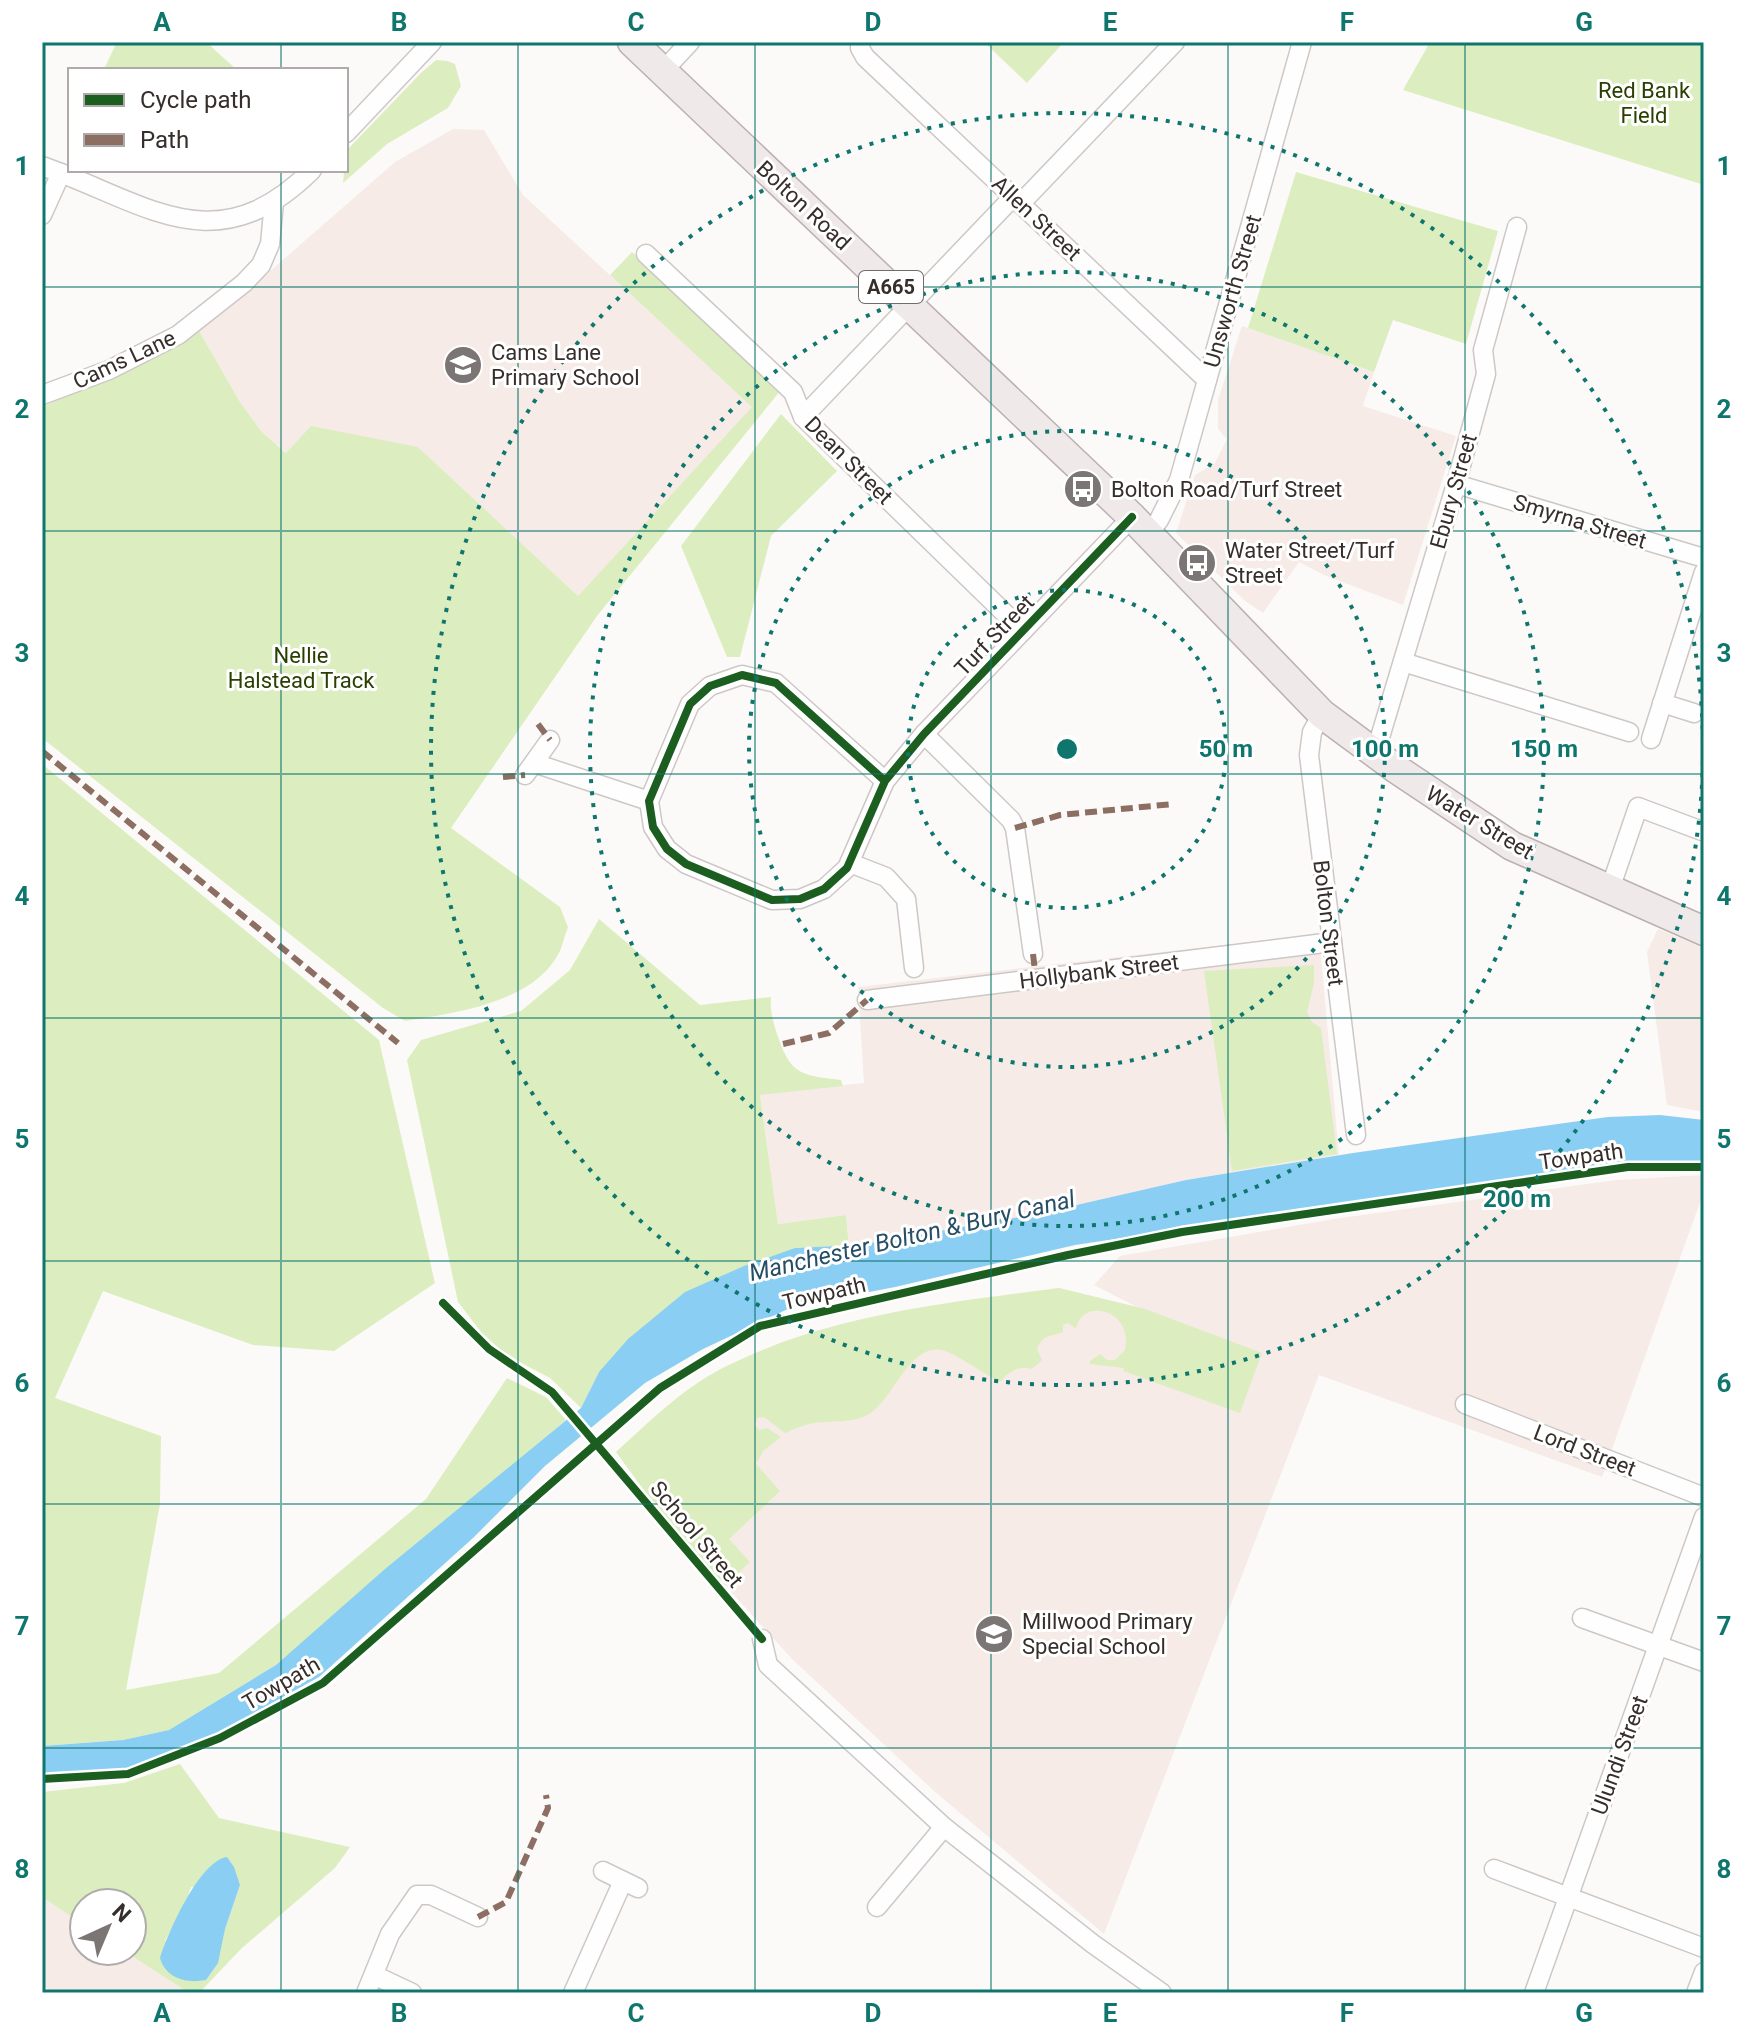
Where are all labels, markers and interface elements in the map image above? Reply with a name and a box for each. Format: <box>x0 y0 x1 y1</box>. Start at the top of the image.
text: A <box>153 7 171 37</box>
text: B <box>391 7 407 37</box>
text: C <box>627 7 645 37</box>
text: D <box>865 7 881 37</box>
text: E <box>1103 7 1118 37</box>
text: F <box>1340 7 1354 37</box>
text: G <box>1575 7 1593 37</box>
legend <box>68 68 348 172</box>
park label: Red Bank Field <box>1598 78 1691 128</box>
text: Cycle path <box>140 86 252 114</box>
text: Path <box>140 126 189 154</box>
text: 1 <box>15 151 29 181</box>
text: 1 <box>1717 151 1731 181</box>
street label: Bolton Road <box>752 156 856 255</box>
street label: Allen Street <box>987 171 1086 266</box>
street label: Unsworth Street <box>1199 212 1266 370</box>
road number: A665 <box>859 271 923 303</box>
street label: Cams Lane <box>69 325 179 394</box>
place label: Cams Lane Primary School <box>491 340 640 390</box>
school or university icon: Cams Lane Primary School <box>442 344 484 386</box>
text: 2 <box>15 394 29 424</box>
text: 2 <box>1717 394 1731 424</box>
street label: Dean Street <box>800 411 898 509</box>
street label: Ebury Street <box>1425 431 1482 552</box>
bus stop icon: Bolton Road/Turf Street <box>1062 468 1104 510</box>
place label: Bolton Road/Turf Street <box>1111 477 1342 502</box>
street label: Smyrna Street <box>1510 489 1649 554</box>
place label: Water Street/Turf Street <box>1225 538 1395 588</box>
bus stop icon: Water Street/Turf Street <box>1176 542 1218 584</box>
street label: Turf Street <box>950 590 1039 681</box>
text: 3 <box>15 638 29 668</box>
text: 3 <box>1717 638 1731 668</box>
park label: Nellie Halstead Track <box>228 643 375 693</box>
centre of rings <box>1053 735 1081 763</box>
text: 50 m <box>1199 735 1253 763</box>
text: 100 m <box>1351 735 1419 763</box>
text: 150 m <box>1510 735 1578 763</box>
street label: Water Street <box>1421 781 1538 864</box>
street label: Bolton Street <box>1308 859 1349 988</box>
text: 4 <box>15 881 30 911</box>
text: 4 <box>1717 881 1732 911</box>
street label: Hollybank Street <box>1018 949 1180 994</box>
text: 5 <box>15 1124 29 1154</box>
text: 5 <box>1717 1124 1731 1154</box>
street label: Towpath <box>1537 1138 1625 1175</box>
water label: Manchester Bolton & Bury Canal <box>746 1185 1078 1287</box>
text: 200 m <box>1483 1185 1551 1213</box>
street label: Towpath <box>780 1272 868 1315</box>
text: 6 <box>15 1368 30 1398</box>
text: 6 <box>1717 1368 1732 1398</box>
street label: Lord Street <box>1530 1420 1640 1481</box>
street label: School Street <box>645 1476 748 1592</box>
place label: Millwood Primary Special School <box>1022 1609 1193 1659</box>
text: 7 <box>15 1611 29 1641</box>
text: 7 <box>1717 1611 1731 1641</box>
school or university icon: Millwood Primary Special School <box>973 1613 1015 1655</box>
street label: Towpath <box>238 1651 324 1715</box>
street label: Ulundi Street <box>1586 1692 1653 1818</box>
text: 8 <box>15 1854 29 1884</box>
text: 8 <box>1717 1854 1731 1884</box>
north arrow <box>68 1887 148 1967</box>
text: N <box>107 1899 136 1927</box>
text: A <box>153 1998 171 2028</box>
text: B <box>391 1998 407 2028</box>
text: C <box>627 1998 645 2028</box>
text: D <box>865 1998 881 2028</box>
text: E <box>1103 1998 1118 2028</box>
text: F <box>1340 1998 1354 2028</box>
text: G <box>1575 1998 1593 2028</box>

